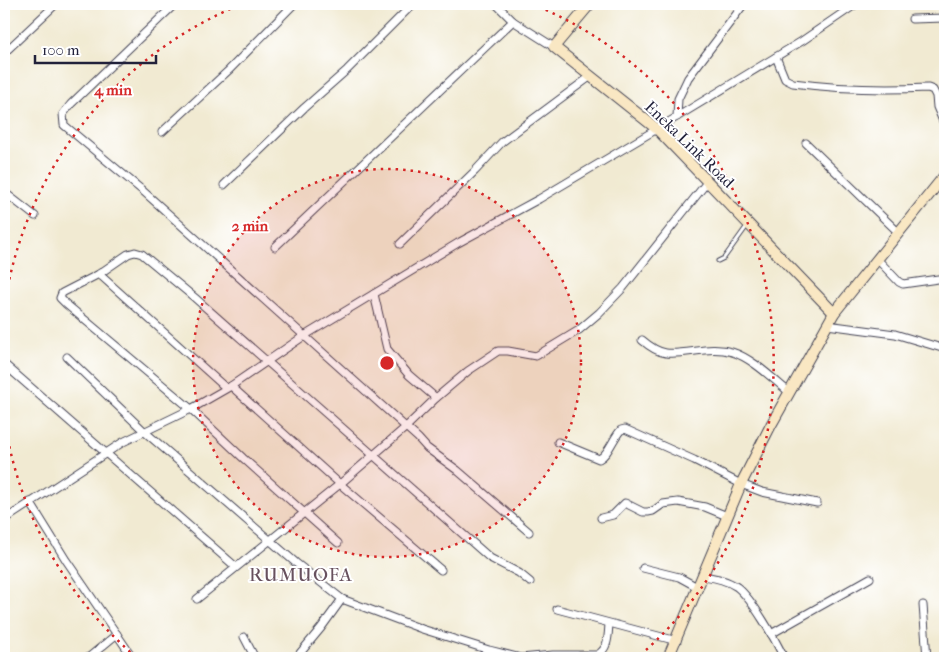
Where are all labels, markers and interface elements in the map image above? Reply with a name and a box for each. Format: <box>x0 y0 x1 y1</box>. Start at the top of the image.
scale bar <box>35 32 156 64</box>
text: 100 m <box>42 41 80 59</box>
text: 4 min <box>93 81 132 99</box>
street label: Eneka Link Road <box>641 97 738 192</box>
text: 2 min <box>232 217 269 235</box>
centre of rings <box>378 354 396 372</box>
district label: RUMUOFA <box>249 564 353 586</box>

